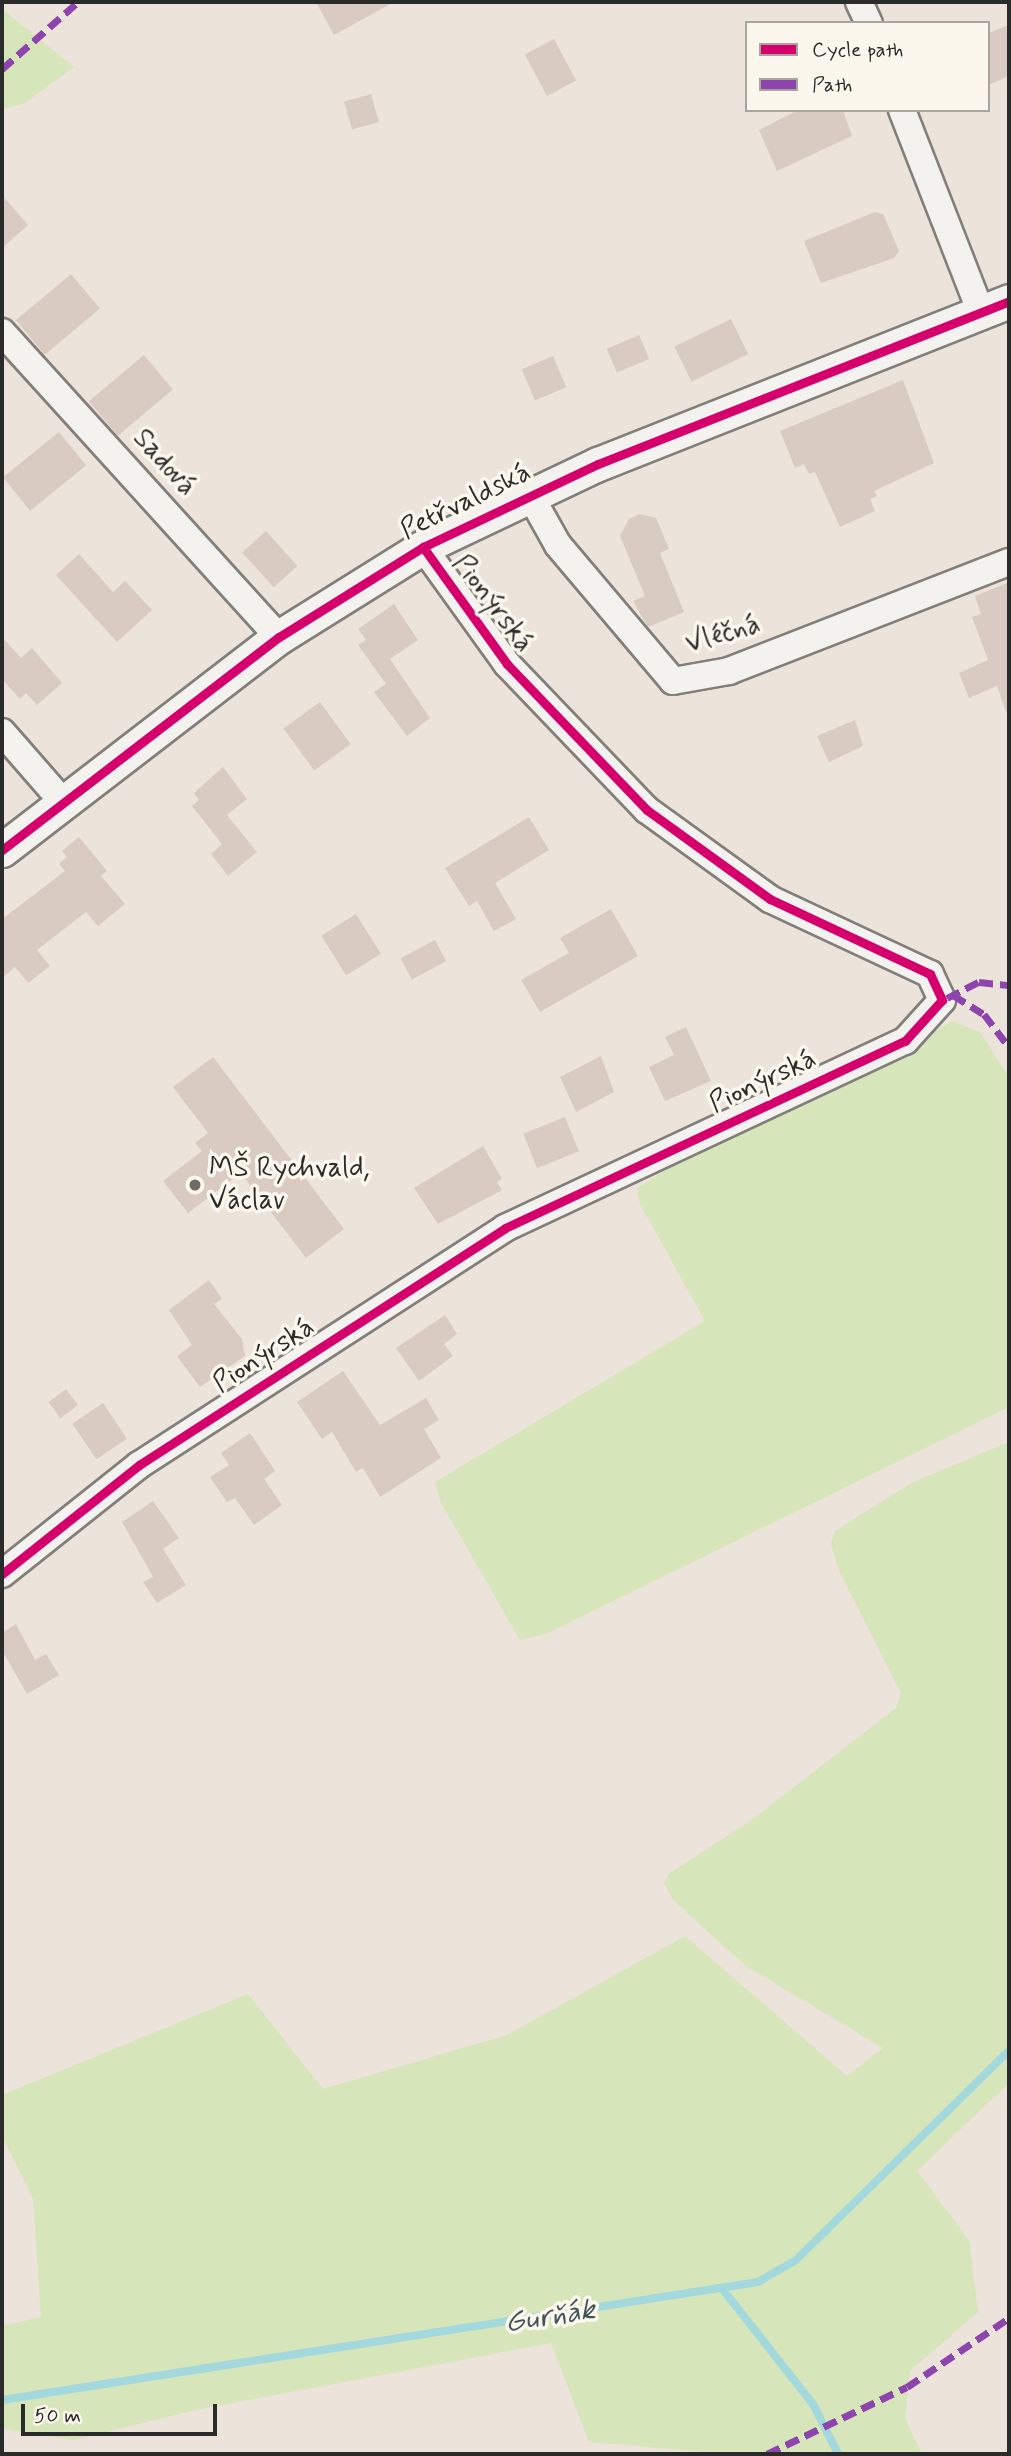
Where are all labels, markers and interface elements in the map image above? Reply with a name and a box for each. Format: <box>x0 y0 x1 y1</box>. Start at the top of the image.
legend <box>745 21 990 112</box>
text: Cycle path <box>812 36 903 64</box>
text: Path <box>812 71 852 99</box>
street label: Sadová <box>125 422 203 504</box>
street label: Petřvaldská <box>395 456 537 548</box>
street label: Pionýrská <box>444 548 540 660</box>
street label: Vléčná <box>682 608 764 662</box>
street label: Pionýrská <box>704 1043 822 1121</box>
place label: MŠ Rychvald, Václav <box>209 1152 370 1218</box>
marker: MŠ Rychvald, Václav <box>187 1177 203 1193</box>
street label: Pionýrská <box>207 1311 321 1401</box>
water label: Gurňák <box>502 2292 598 2342</box>
scale bar <box>24 2390 220 2434</box>
text: 50 m <box>34 2402 81 2430</box>

